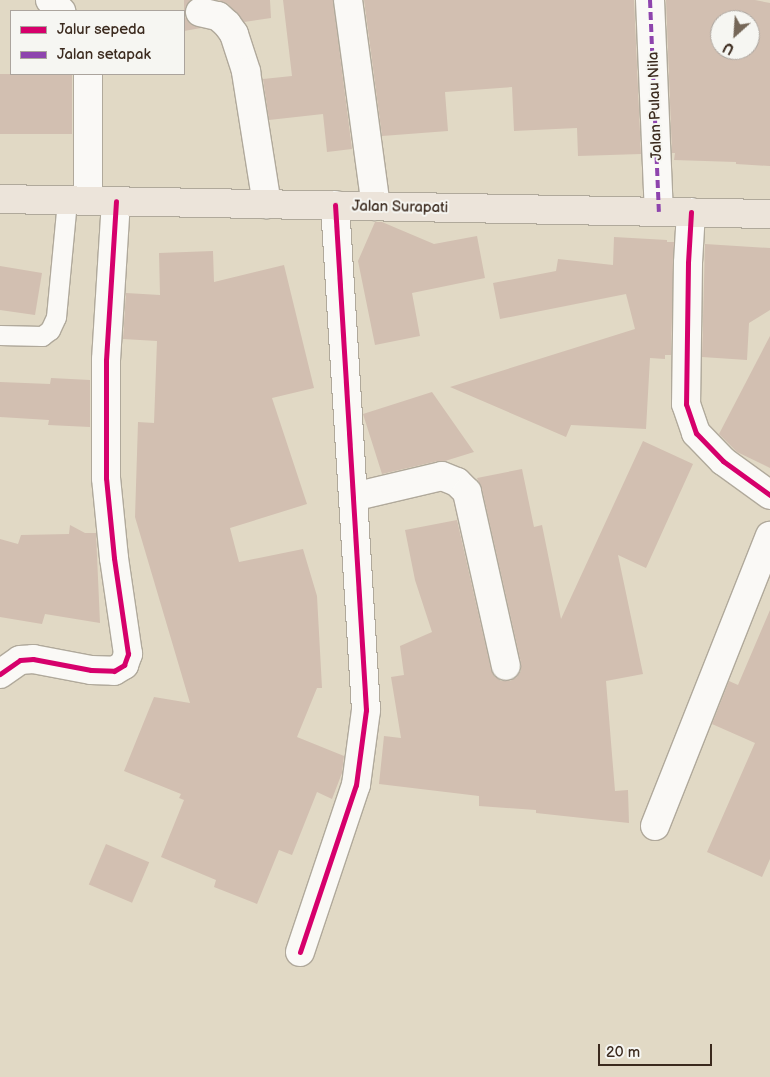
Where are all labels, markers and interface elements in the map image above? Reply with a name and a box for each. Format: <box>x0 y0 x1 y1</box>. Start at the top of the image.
legend <box>10 10 185 75</box>
north arrow <box>710 10 760 60</box>
text: Jalur sepeda <box>57 20 145 39</box>
text: U <box>720 38 737 58</box>
text: Jalan setapak <box>57 45 151 64</box>
street label: Jalan Pulau Nila <box>644 51 666 161</box>
street label: Jalan Surapati <box>352 197 448 217</box>
scale bar <box>600 1034 714 1066</box>
text: 20 m <box>606 1043 640 1062</box>

